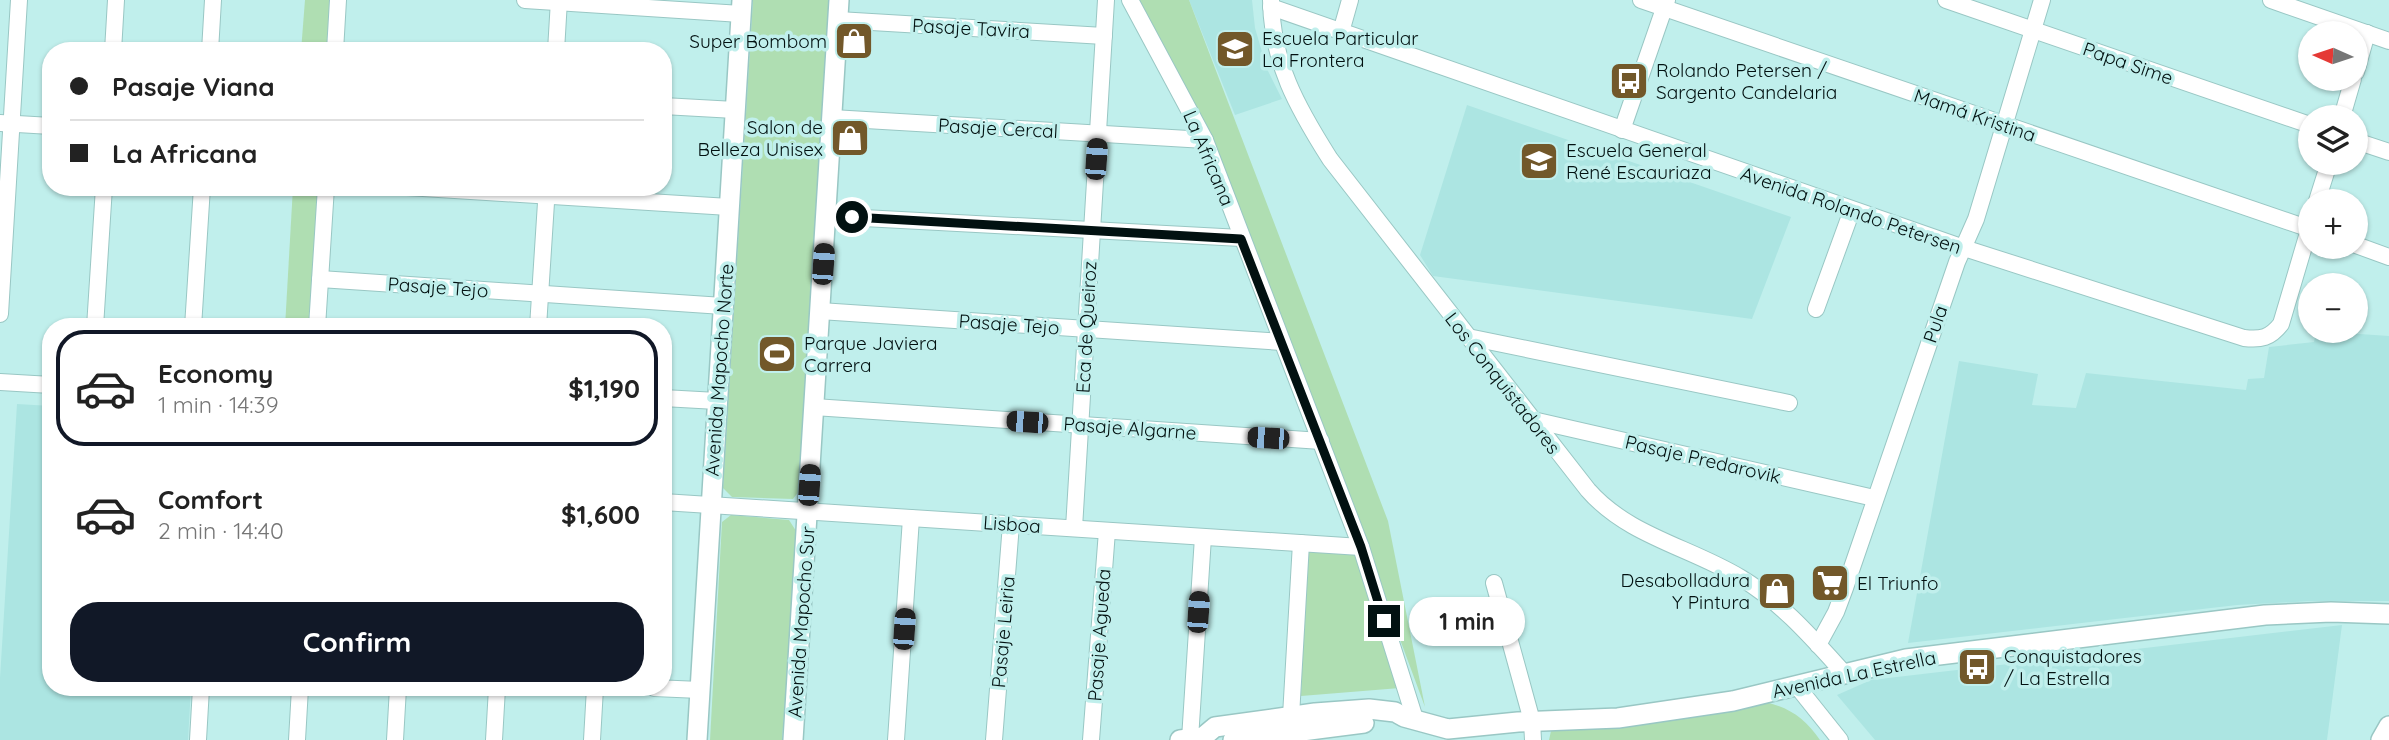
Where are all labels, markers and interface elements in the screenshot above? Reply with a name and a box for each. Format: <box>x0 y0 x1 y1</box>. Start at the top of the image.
street label: Pasaje Tavira <box>911 13 1031 43</box>
shop icon: Super Bombom <box>833 20 875 62</box>
north arrow <box>2298 21 2368 91</box>
map controls <box>2298 21 2368 343</box>
place label: Escuela Particular La Frontera <box>1262 26 1419 72</box>
school or university icon: Escuela Particular La Frontera <box>1214 28 1256 70</box>
place label: Super Bombom <box>689 29 827 53</box>
street label: Papa Sime <box>2080 36 2176 90</box>
place label: Rolando Petersen / Sargento Candelaria <box>1656 58 1837 104</box>
bus stop icon: Rolando Petersen / Sargento Candelaria <box>1608 60 1650 102</box>
text: Pasaje Viana <box>112 70 275 103</box>
street label: Mamá Kristina <box>1911 83 2039 147</box>
button: layers <box>2298 105 2368 175</box>
street label: La Africana <box>1178 107 1240 209</box>
street label: Pasaje Cercal <box>937 113 1059 143</box>
place label: Salon de Belleza Unisex <box>698 115 823 161</box>
shop icon: Salon de Belleza Unisex <box>829 117 871 159</box>
text: La Africana <box>112 137 257 170</box>
car <box>1085 137 1108 181</box>
place label: Escuela General René Escauriaza <box>1566 138 1711 184</box>
school or university icon: Escuela General René Escauriaza <box>1518 140 1560 182</box>
street label: Avenida Rolando Petersen <box>1738 161 1964 259</box>
button: + <box>2298 189 2368 259</box>
route start <box>836 201 868 233</box>
car <box>812 242 835 286</box>
street label: Eca de Queiroz <box>1071 260 1101 394</box>
street label: Avenida Mapocho Norte <box>700 263 738 477</box>
street label: Pasaje Tejo <box>387 272 489 302</box>
button: − <box>2298 273 2368 343</box>
street label: Pula <box>1917 302 1953 346</box>
street label: Los Conquistadores <box>1440 307 1566 459</box>
street label: Pasaje Tejo <box>958 309 1060 339</box>
place label: Parque Javiera Carrera <box>804 331 938 377</box>
sports icon: Parque Javiera Carrera <box>756 333 798 375</box>
icon: car <box>74 357 137 420</box>
text: Economy <box>158 357 273 390</box>
text: $1,190 <box>568 372 640 405</box>
text: 1 min · 14:39 <box>158 390 279 419</box>
car <box>1006 410 1049 434</box>
street label: Pasaje Algarne <box>1063 411 1197 445</box>
car <box>1247 426 1290 450</box>
street label: Pasaje Predarovik <box>1623 429 1783 489</box>
car <box>798 463 821 507</box>
icon: car <box>74 483 137 546</box>
text: Comfort <box>158 483 263 516</box>
text: $1,600 <box>561 498 640 531</box>
street label: Lisboa <box>982 510 1042 538</box>
text: 2 min · 14:40 <box>158 516 284 545</box>
street label: Avenida Mapocho Sur <box>782 525 820 719</box>
supermarket icon: El Triunfo <box>1809 562 1851 604</box>
street label: Pasaje Agueda <box>1082 568 1116 702</box>
place label: Desabolladura Y Pintura <box>1620 568 1750 614</box>
shop icon: Desabolladura Y Pintura <box>1756 570 1798 612</box>
place label: El Triunfo <box>1857 571 1938 595</box>
street label: Pasaje Leiria <box>986 575 1020 689</box>
car <box>1187 590 1210 634</box>
callout: 1 min <box>1408 596 1524 646</box>
button: Confirm <box>70 602 644 682</box>
route end <box>1368 605 1400 637</box>
car <box>893 607 916 651</box>
text: 1 min <box>1439 607 1495 636</box>
place label: Conquistadores / La Estrella <box>2004 644 2142 690</box>
street label: Avenida La Estrella <box>1770 645 1938 703</box>
bus stop icon: Conquistadores / La Estrella <box>1956 646 1998 688</box>

